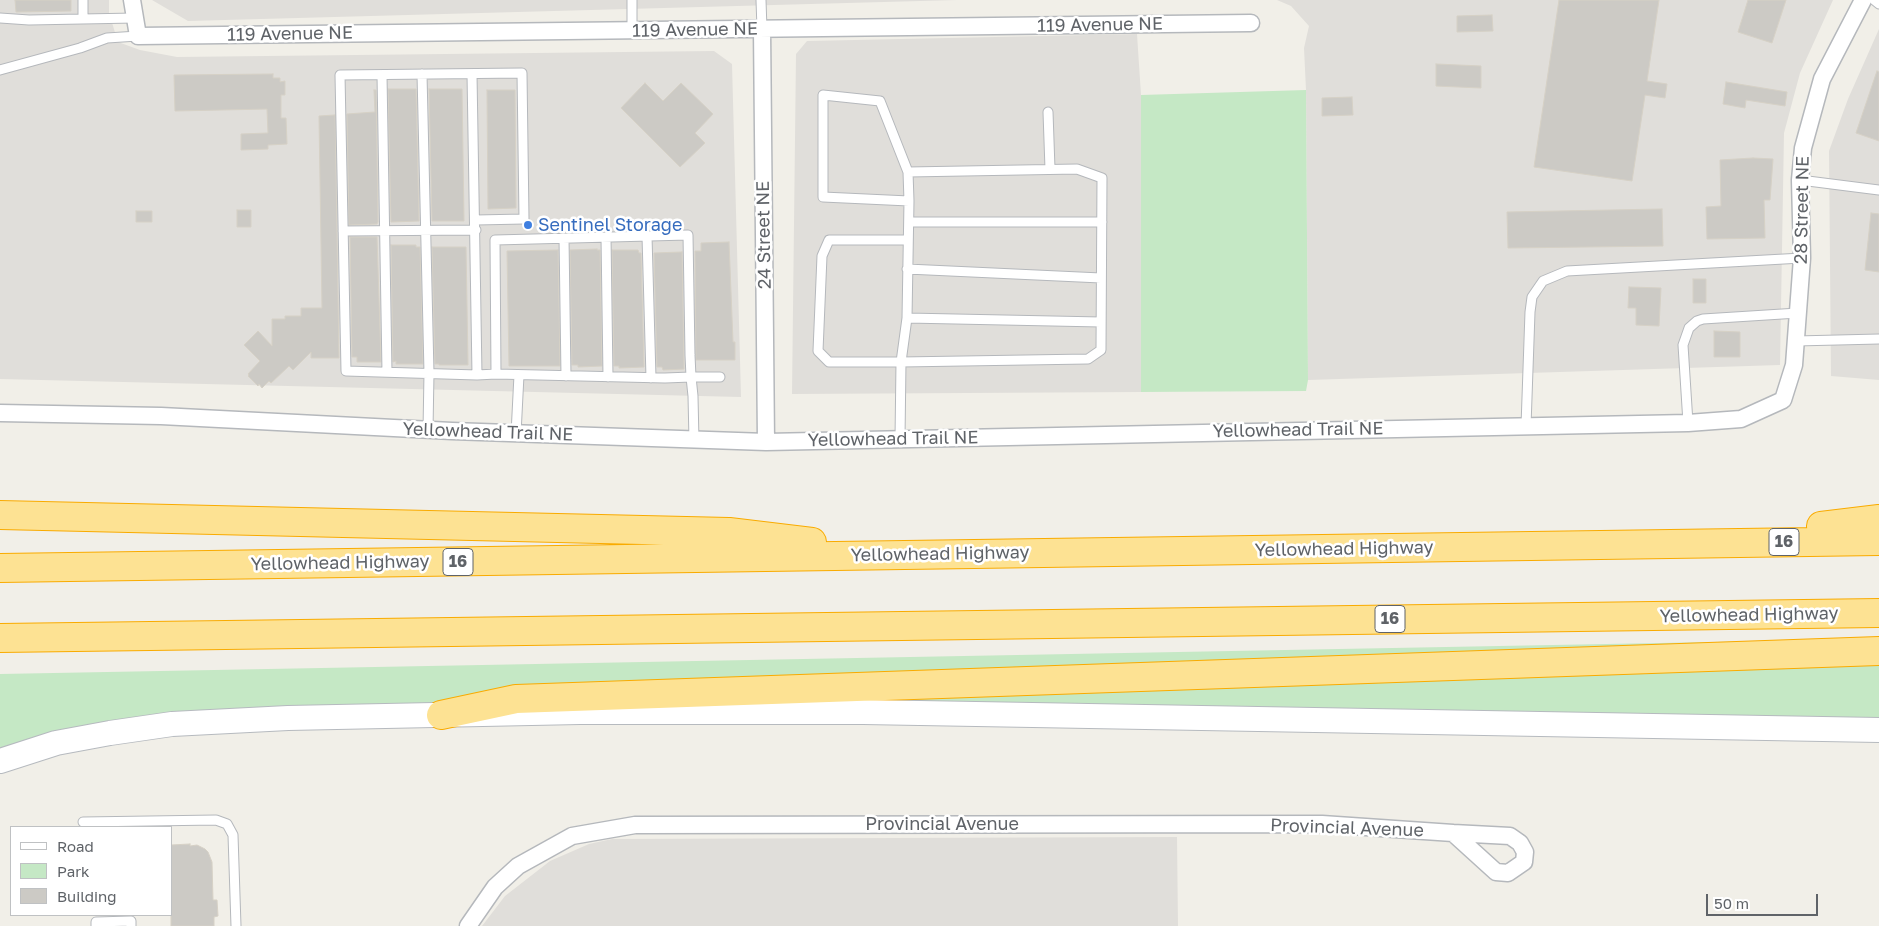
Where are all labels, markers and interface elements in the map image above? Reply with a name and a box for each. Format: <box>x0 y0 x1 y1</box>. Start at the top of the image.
street label: 119 Avenue NE <box>1037 13 1163 37</box>
street label: 119 Avenue NE <box>632 18 758 42</box>
street label: 119 Avenue NE <box>227 22 353 46</box>
street label: 28 Street NE <box>1790 156 1814 264</box>
street label: 24 Street NE <box>752 181 776 289</box>
place label: Sentinel Storage <box>538 214 682 236</box>
marker: Sentinel Storage <box>522 219 534 231</box>
street label: Yellowhead Trail NE <box>402 418 574 446</box>
street label: Yellowhead Trail NE <box>1213 418 1383 442</box>
street label: Yellowhead Trail NE <box>808 427 978 451</box>
road number: 16 <box>1769 528 1799 556</box>
street label: Yellowhead Highway <box>1254 537 1434 561</box>
street label: Yellowhead Highway <box>850 542 1030 566</box>
road number: 16 <box>443 548 473 576</box>
street label: Yellowhead Highway <box>250 551 430 575</box>
street label: Yellowhead Highway <box>1659 603 1839 627</box>
road number: 16 <box>1375 606 1405 632</box>
street label: Provincial Avenue <box>865 813 1019 835</box>
street label: Provincial Avenue <box>1270 815 1424 841</box>
legend <box>10 826 172 916</box>
text: Road <box>57 837 94 855</box>
text: Park <box>57 862 89 880</box>
scale bar <box>1709 884 1822 916</box>
text: Building <box>57 887 117 905</box>
text: 50 m <box>1714 894 1749 912</box>

